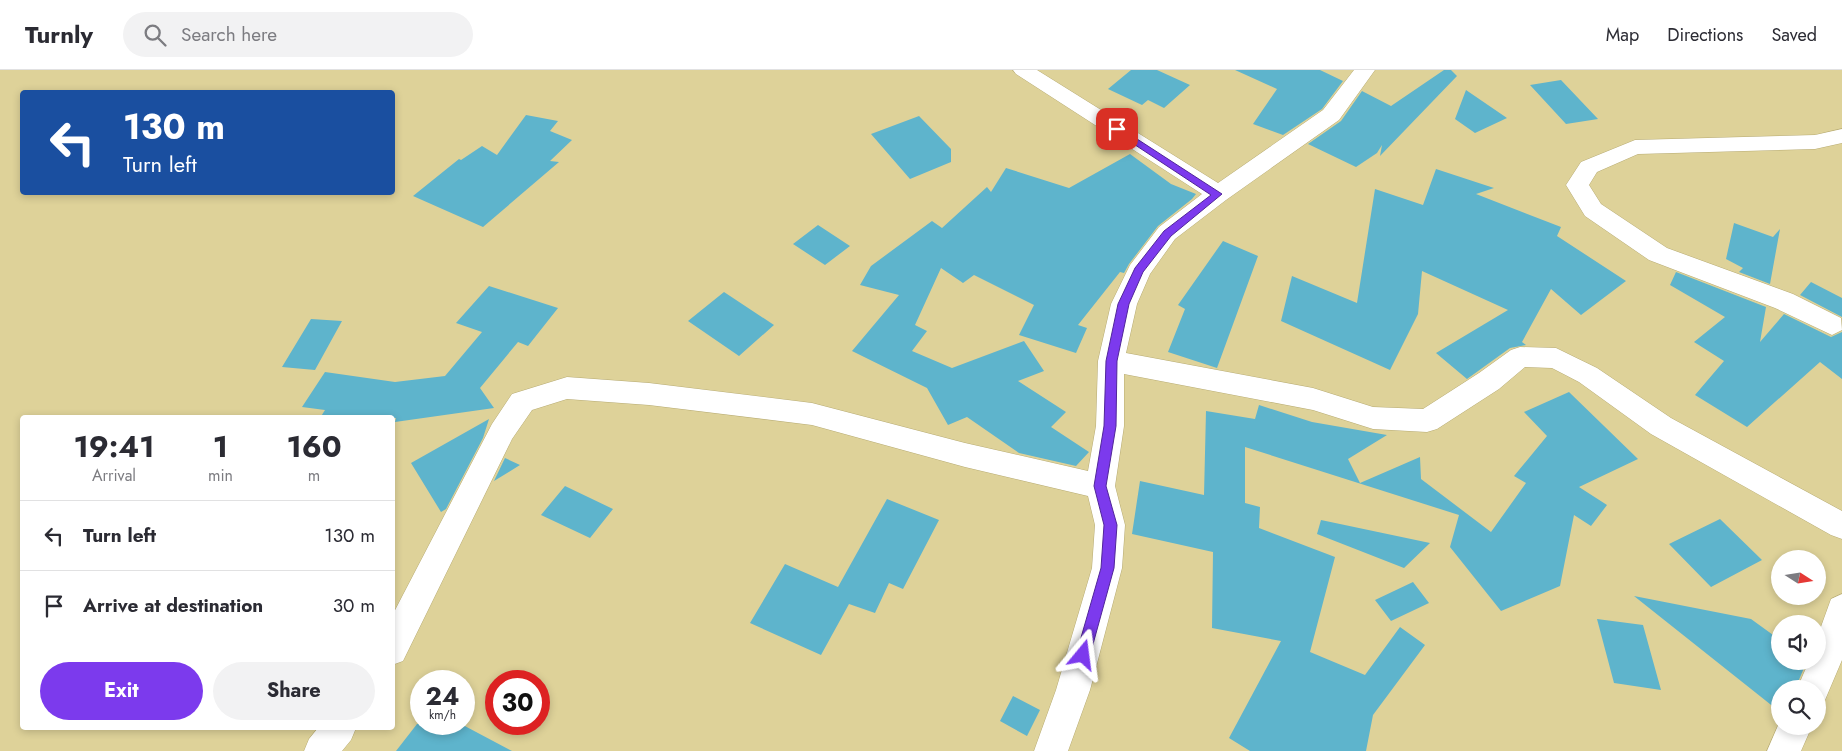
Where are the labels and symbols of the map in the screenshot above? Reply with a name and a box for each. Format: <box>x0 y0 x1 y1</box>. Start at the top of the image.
pin <box>1096 108 1138 150</box>
north arrow <box>1771 550 1826 605</box>
position arrow <box>1056 628 1108 680</box>
speed limit sign: 30 <box>485 670 550 735</box>

